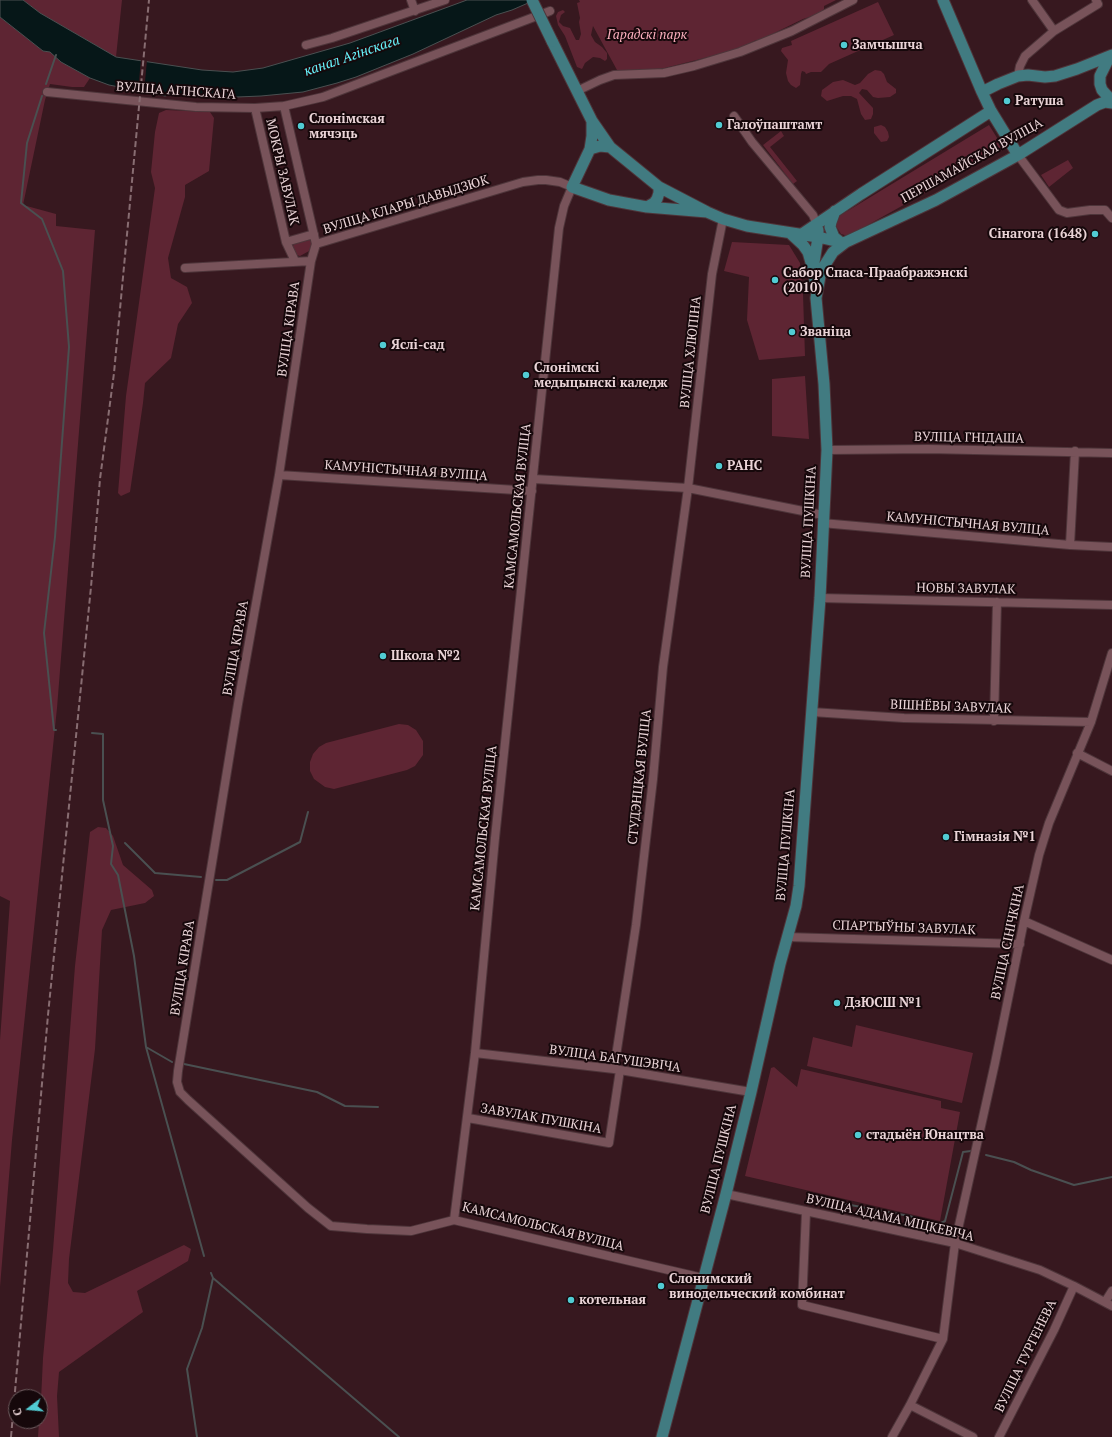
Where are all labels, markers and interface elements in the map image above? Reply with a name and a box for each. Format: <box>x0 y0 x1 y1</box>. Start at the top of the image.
park label: Гарадскі парк <box>607 27 687 43</box>
water label: канал Агінскага <box>302 32 402 80</box>
place label: Замчышча <box>852 37 923 53</box>
marker: Замчышча <box>839 40 849 50</box>
street label: ВУЛІЦА АГІНСКАГА <box>116 79 236 103</box>
place label: Ратуша <box>1015 93 1064 109</box>
marker: Ратуша <box>1002 96 1012 106</box>
place label: Слонімская мячэць <box>309 111 385 142</box>
street label: ПЕРШАМАЙСКАЯ ВУЛІЦА <box>898 115 1046 207</box>
street label: МОКРЫ ЗАВУЛАК <box>262 117 302 227</box>
place label: Галоўпаштамт <box>727 117 822 133</box>
marker: Галоўпаштамт <box>714 120 724 130</box>
marker: Слонімская мячэць <box>296 121 306 131</box>
street label: ВУЛІЦА КЛАРЫ ДАВЫДЗЮК <box>321 172 491 238</box>
place label: Сінагога (1648) <box>989 226 1087 242</box>
marker: Сінагога (1648) <box>1090 229 1100 239</box>
place label: Сабор Спаса-Праабражэнскі (2010) <box>783 265 968 296</box>
marker: Сабор Спаса-Праабражэнскі (2010) <box>770 275 780 285</box>
street label: ВУЛІЦА КІРАВА <box>275 280 303 378</box>
street label: ВУЛІЦА ХЛЮПІНА <box>677 295 705 409</box>
place label: Званіца <box>800 324 851 340</box>
marker: Званіца <box>787 327 797 337</box>
place label: Яслі-сад <box>391 337 445 353</box>
marker: Яслі-сад <box>378 340 388 350</box>
place label: Слонімскі медыцынскі каледж <box>534 360 667 391</box>
marker: Слонімскі медыцынскі каледж <box>521 370 531 380</box>
street label: КАМСАМОЛЬСКАЯ ВУЛІЦА <box>502 423 534 589</box>
street label: ВУЛІЦА ГНІДАША <box>914 429 1024 447</box>
street label: КАМУНІСТЫЧНАЯ ВУЛІЦА <box>324 458 488 484</box>
place label: РАНС <box>727 458 762 474</box>
marker: РАНС <box>714 461 724 471</box>
street label: ВУЛІЦА ПУШКІНА <box>798 466 820 578</box>
street label: КАМУНІСТЫЧНАЯ ВУЛІЦА <box>886 509 1050 539</box>
street label: НОВЫ ЗАВУЛАК <box>916 580 1016 598</box>
street label: ВУЛІЦА КІРАВА <box>220 599 252 697</box>
place label: Школа №2 <box>391 648 460 664</box>
marker: Школа №2 <box>378 651 388 661</box>
street label: ВІШНЁВЫ ЗАВУЛАК <box>890 697 1012 717</box>
street label: СТУДЭНЦКАЯ ВУЛІЦА <box>625 709 655 845</box>
street label: КАМСАМОЛЬСКАЯ ВУЛІЦА <box>468 745 500 911</box>
street label: ВУЛІЦА ПУШКІНА <box>773 789 799 901</box>
place label: Гімназія №1 <box>954 829 1036 845</box>
marker: Гімназія №1 <box>941 832 951 842</box>
street label: ВУЛІЦА СІНІЧКІНА <box>988 883 1028 1001</box>
street label: СПАРТЫЎНЫ ЗАВУЛАК <box>832 918 976 938</box>
street label: ВУЛІЦА КІРАВА <box>168 919 198 1017</box>
place label: ДзЮСШ №1 <box>845 995 922 1011</box>
marker: ДзЮСШ №1 <box>832 998 842 1008</box>
street label: ВУЛІЦА БАГУШЭВІЧА <box>548 1042 682 1076</box>
street label: ЗАВУЛАК ПУШКІНА <box>479 1101 603 1137</box>
street label: ВУЛІЦА ПУШКІНА <box>698 1103 740 1215</box>
place label: стадыён Юнацтва <box>866 1127 984 1143</box>
marker: стадыён Юнацтва <box>853 1130 863 1140</box>
street label: ВУЛІЦА АДАМА МІЦКЕВІЧА <box>805 1191 975 1245</box>
street label: КАМСАМОЛЬСКАЯ ВУЛІЦА <box>461 1199 625 1255</box>
place label: Слонимский винодельческий комбинат <box>669 1271 845 1302</box>
marker: Слонимский винодельческий комбинат <box>656 1281 666 1291</box>
place label: котельная <box>579 1292 646 1308</box>
marker: котельная <box>566 1295 576 1305</box>
street label: ВУЛІЦА ТУРГЕНЕВА <box>992 1297 1060 1415</box>
north arrow <box>8 1389 48 1429</box>
text: С <box>10 1407 25 1417</box>

